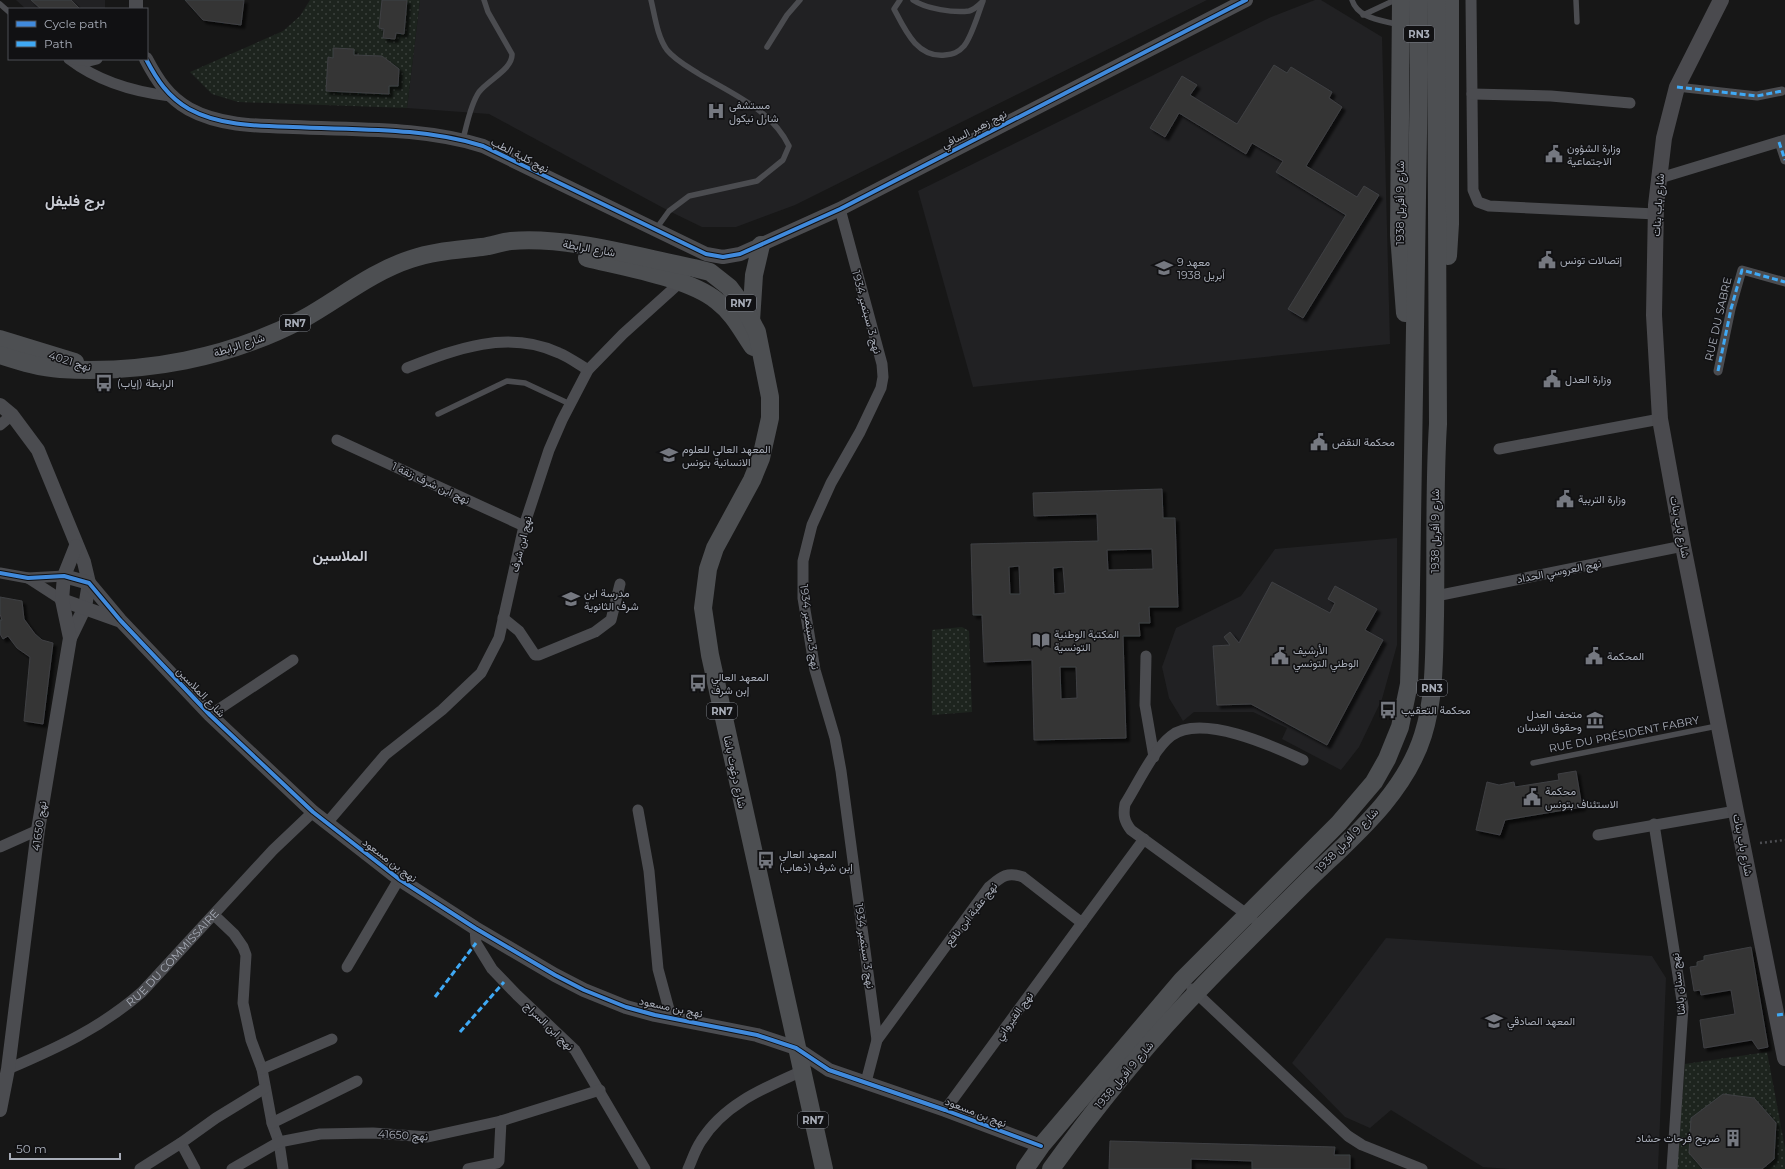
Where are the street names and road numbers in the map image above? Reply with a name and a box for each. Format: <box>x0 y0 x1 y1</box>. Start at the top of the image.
road number: RN3 <box>1404 26 1434 42</box>
street label: نهج زهير السافي <box>939 107 1010 154</box>
street label: نهج كلية الطب <box>488 134 551 177</box>
street label: شارع 9 أفريل 1938 <box>1393 161 1408 245</box>
street label: شارع باب بنات <box>1649 173 1668 237</box>
street label: شارع الرابطة <box>561 236 617 261</box>
street label: نهج 3 سبتمبر 1934 <box>848 269 885 356</box>
street label: RUE DU SABRE <box>1702 276 1734 362</box>
road number: RN7 <box>726 295 756 311</box>
road number: RN7 <box>280 315 310 331</box>
street label: شارع الرابطة <box>212 330 267 361</box>
street label: نهج 4021 <box>47 348 93 375</box>
street label: نهج ابن شرف زنقة 1 <box>389 459 472 508</box>
street label: شارع 9 أفريل 1938 <box>1428 489 1443 573</box>
street label: شارع باب بنات <box>1666 495 1693 560</box>
street label: نهج ابن شرف <box>507 514 536 574</box>
street label: نهج العروسي الحداد <box>1516 556 1603 589</box>
street label: نهج 3 سبتمبر 1934 <box>796 583 823 671</box>
street label: شارع الملاسين <box>173 664 229 721</box>
road number: RN3 <box>1417 680 1447 696</box>
road number: RN7 <box>707 703 737 719</box>
street label: RUE DU PRÉSIDENT FABRY <box>1548 713 1700 755</box>
street label: شارع درغوث باشا <box>719 734 750 810</box>
street label: نهج 41650 <box>29 800 50 852</box>
street label: شارع 9 أفريل 1938 <box>1313 805 1382 876</box>
street label: شارع باب بنات <box>1729 813 1756 878</box>
street label: نهج بن مسعود <box>359 835 420 886</box>
street label: نهج عقبة ابن نافع <box>942 879 1001 949</box>
street label: نهج 3 سبتمبر 1934 <box>851 902 878 990</box>
street label: RUE DU COMMISSAIRE <box>123 906 222 1009</box>
street label: نهج سنان باشا <box>1668 952 1689 1016</box>
street label: نهج القيرواني <box>992 989 1039 1045</box>
street label: نهج بن مسعود <box>638 993 704 1022</box>
street label: نهج ابن السراج <box>520 999 577 1054</box>
street label: شارع 9 أفريل 1938 <box>1092 1038 1157 1112</box>
street label: نهج بن مسعود <box>943 1094 1009 1131</box>
road number: RN7 <box>798 1112 828 1128</box>
street label: نهج 41650 <box>377 1127 428 1144</box>

